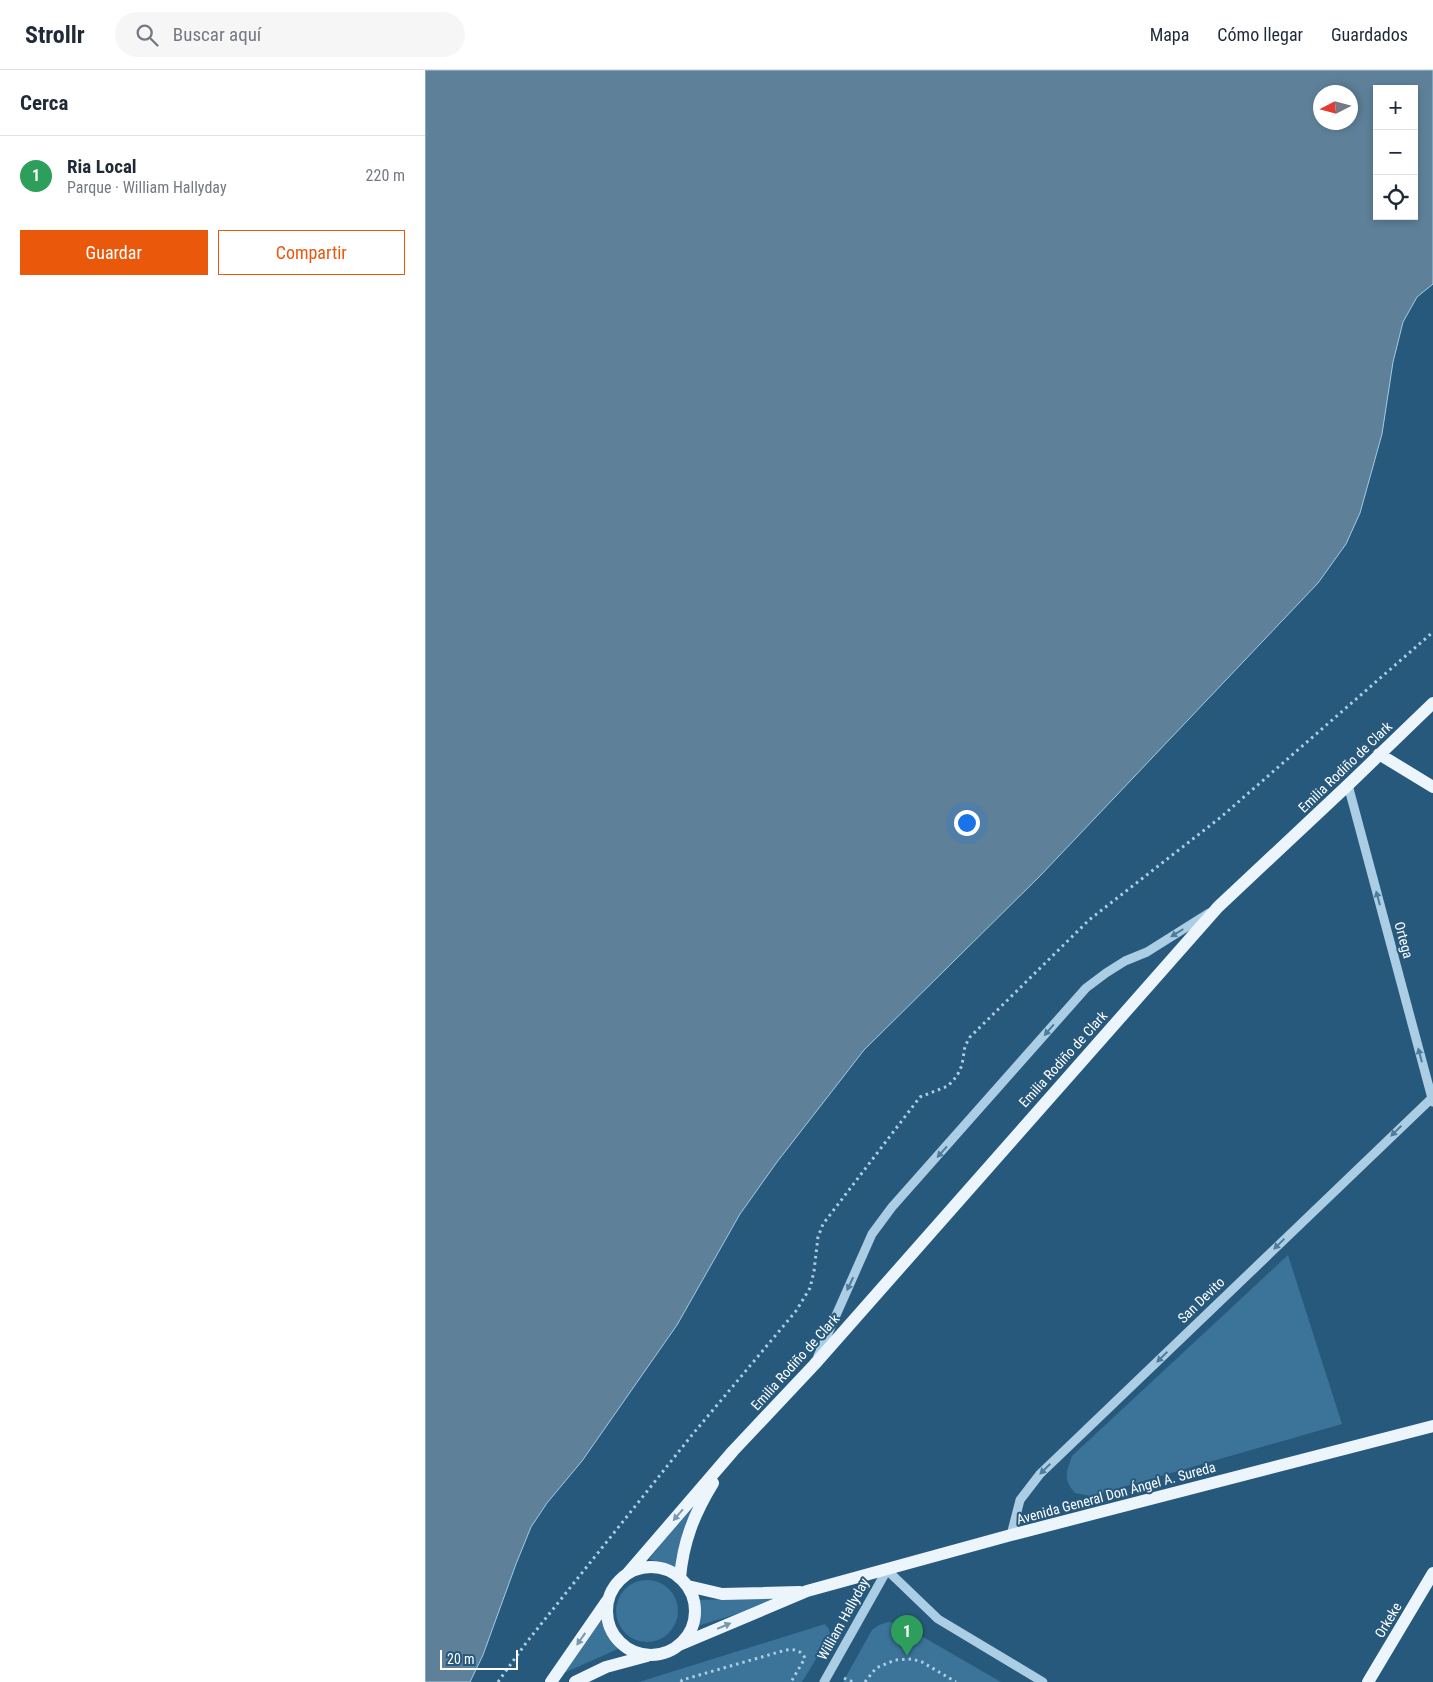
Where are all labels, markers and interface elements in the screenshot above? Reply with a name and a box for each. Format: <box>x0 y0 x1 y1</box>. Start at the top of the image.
search box <box>115 12 465 57</box>
text: Strollr <box>25 21 85 49</box>
icon: search <box>133 21 161 49</box>
text: Buscar aquí <box>173 23 261 46</box>
text: Mapa <box>1150 24 1189 45</box>
text: Cómo llegar <box>1217 24 1303 45</box>
text: Guardados <box>1331 24 1408 45</box>
north arrow <box>1313 85 1358 130</box>
map controls <box>1373 85 1418 220</box>
button: + <box>1373 85 1418 130</box>
text: Cerca <box>20 91 68 115</box>
button: − <box>1373 130 1418 175</box>
text: Ria Local <box>67 155 137 178</box>
text: 1 <box>32 166 40 185</box>
text: 220 m <box>366 166 405 185</box>
button: locate <box>1373 175 1418 220</box>
text: Parque · William Hallyday <box>67 178 227 197</box>
button: Guardar <box>20 230 208 275</box>
button: Compartir <box>218 230 405 275</box>
street label: Emilia Rodiño de Clark <box>1295 718 1396 816</box>
your location <box>954 810 980 836</box>
one-way arrow <box>1374 891 1382 906</box>
street label: Ortega <box>1391 920 1417 960</box>
one-way arrow <box>1170 928 1183 938</box>
street label: Emilia Rodiño de Clark <box>1016 1007 1111 1110</box>
one-way arrow <box>1043 1024 1055 1036</box>
one-way arrow <box>1416 1048 1424 1063</box>
one-way arrow <box>1391 1125 1403 1137</box>
one-way arrow <box>936 1146 948 1158</box>
one-way arrow <box>1274 1238 1286 1250</box>
street label: San Devito <box>1174 1274 1228 1326</box>
one-way arrow <box>846 1277 855 1292</box>
street label: Emilia Rodiño de Clark <box>748 1310 843 1413</box>
one-way arrow <box>1156 1350 1168 1362</box>
street label: Avenida General Don Ángel A. Sureda <box>1014 1458 1217 1527</box>
one-way arrow <box>1039 1463 1051 1475</box>
one-way arrow <box>672 1508 684 1520</box>
street label: William Hallyday <box>814 1575 872 1663</box>
street label: Orkeke <box>1371 1599 1405 1640</box>
pin: 1 <box>891 1615 923 1656</box>
one-way arrow <box>717 1622 731 1630</box>
one-way arrow <box>576 1632 586 1646</box>
scale bar <box>440 1647 517 1670</box>
text: 20 m <box>447 1651 475 1667</box>

